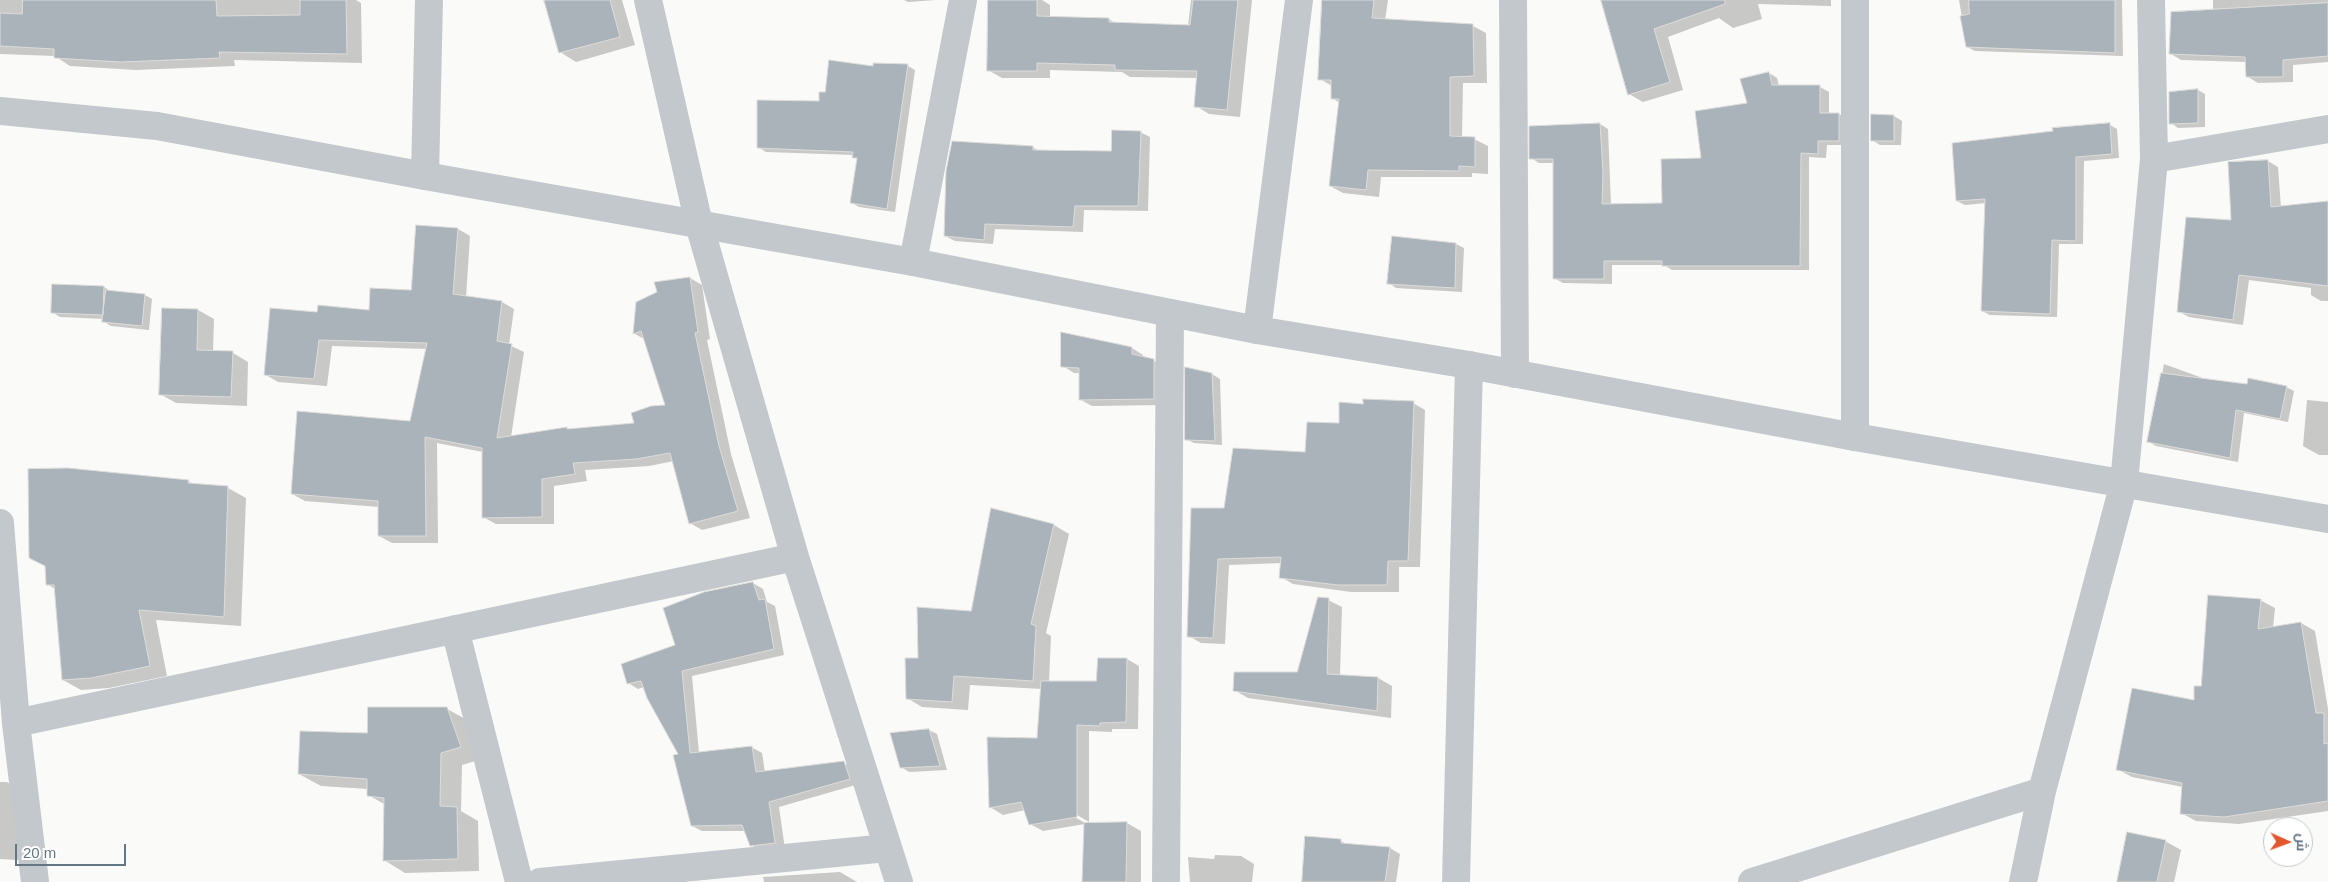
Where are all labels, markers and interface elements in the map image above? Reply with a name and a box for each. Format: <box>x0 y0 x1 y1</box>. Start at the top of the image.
north arrow <box>2263 817 2313 867</box>
text: ش <box>2294 833 2310 852</box>
scale bar <box>18 834 129 866</box>
text: 20 m <box>23 844 56 861</box>

